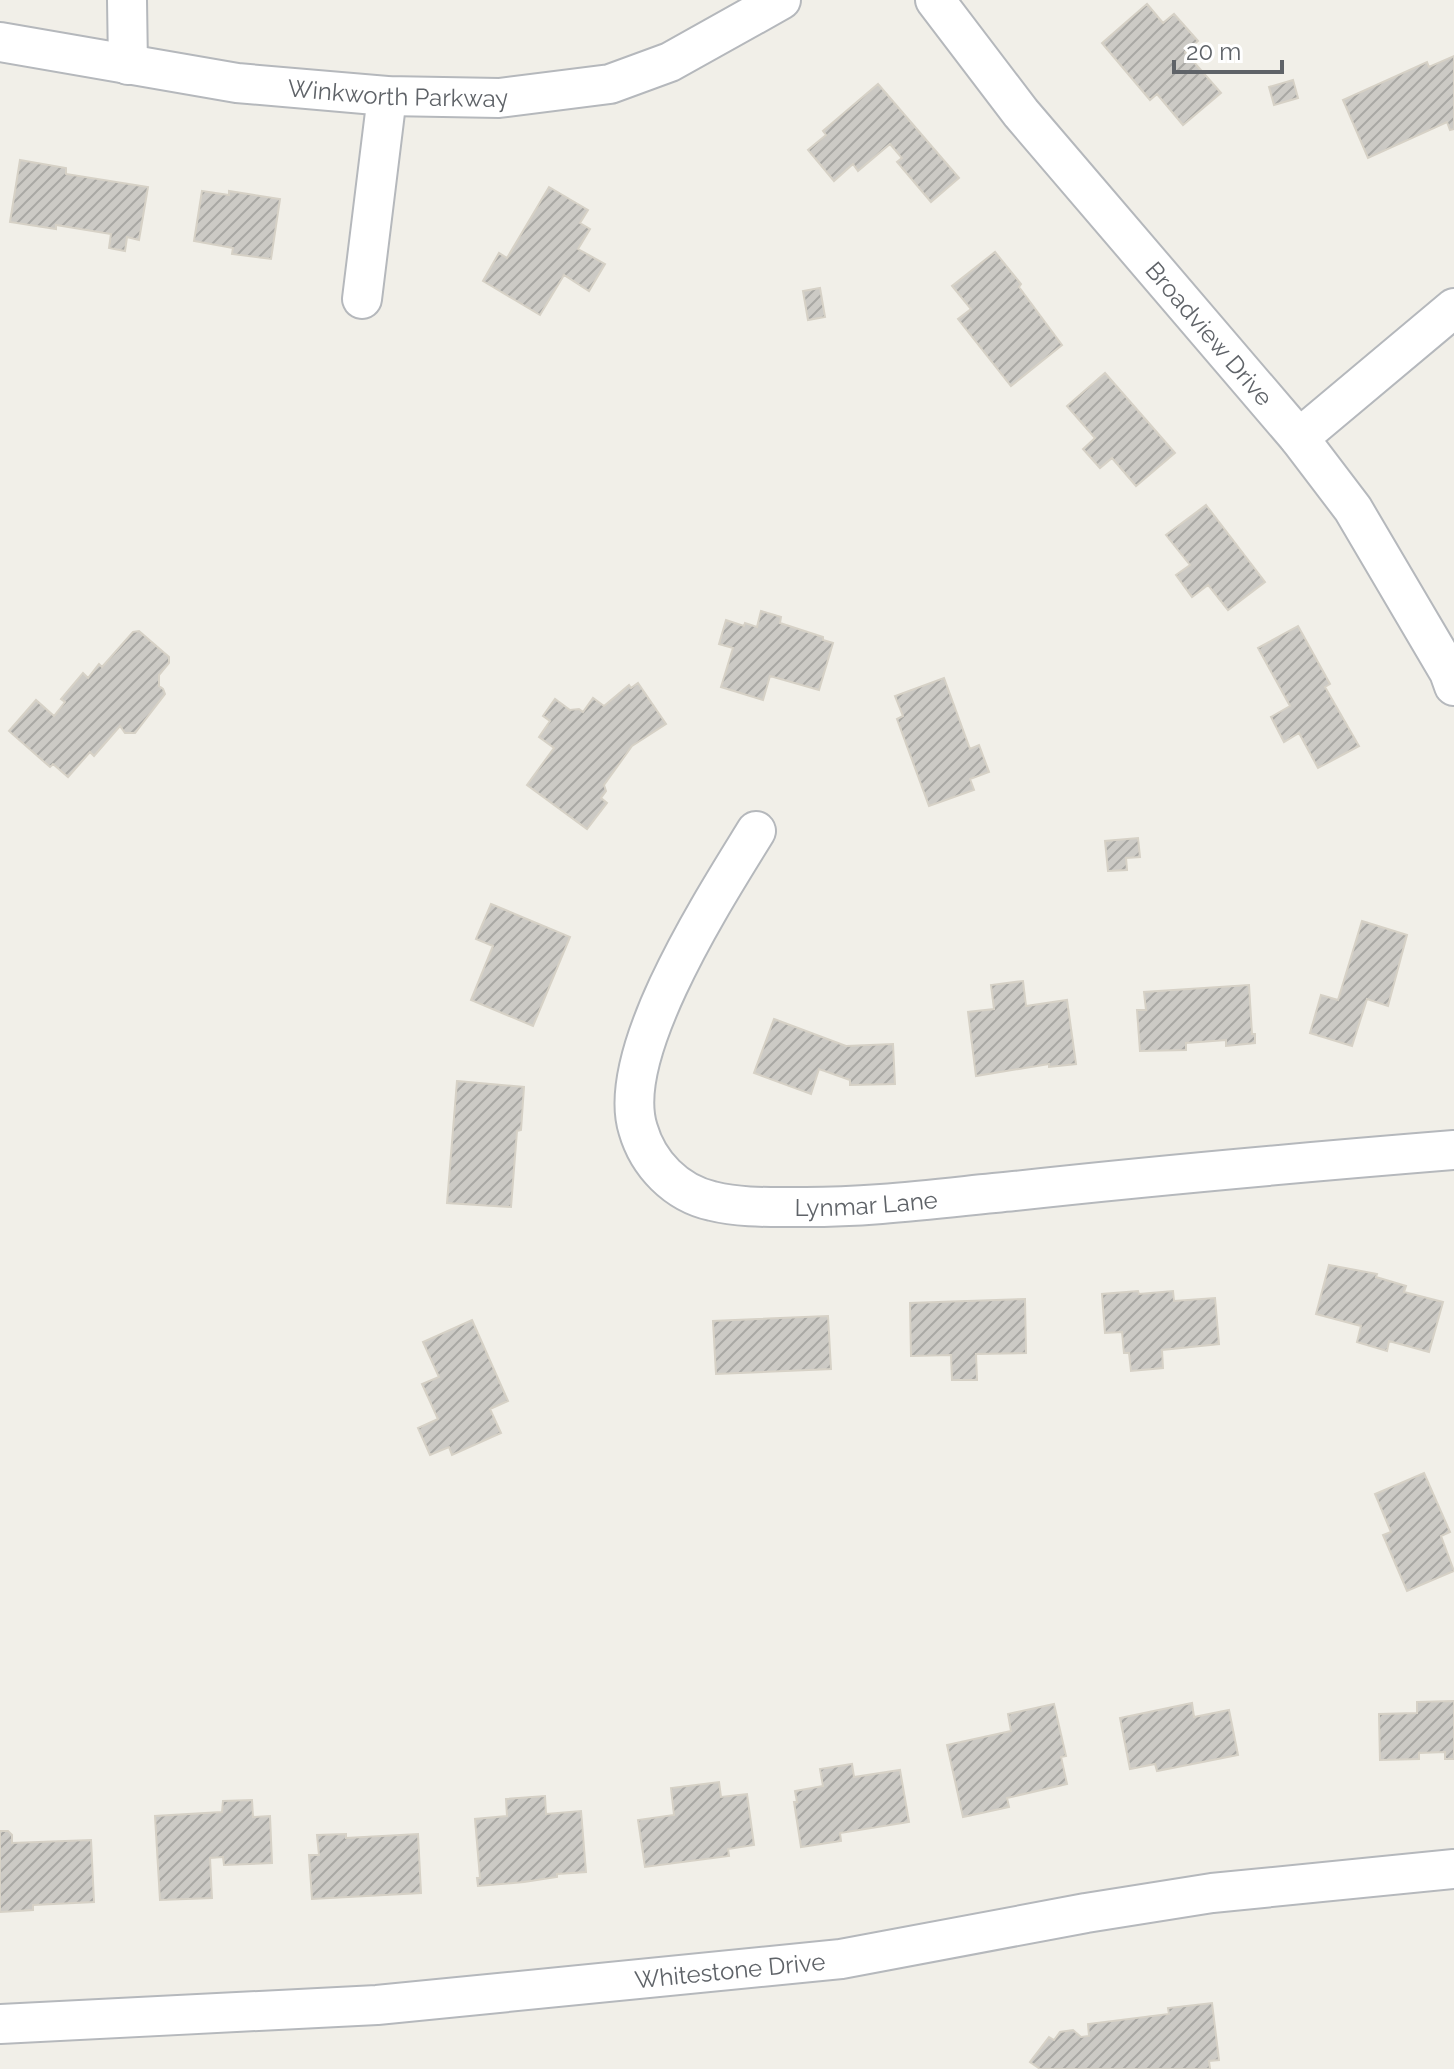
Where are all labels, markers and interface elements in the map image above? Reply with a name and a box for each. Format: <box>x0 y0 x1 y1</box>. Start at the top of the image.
scale bar <box>1174 24 1282 74</box>
text: 20 m <box>1186 37 1241 66</box>
street label: Winkworth Parkway <box>287 73 510 113</box>
street label: Broadview Drive <box>1140 255 1279 411</box>
street label: Lynmar Lane <box>794 1184 939 1222</box>
street label: Whitestone Drive <box>633 1946 827 1994</box>

